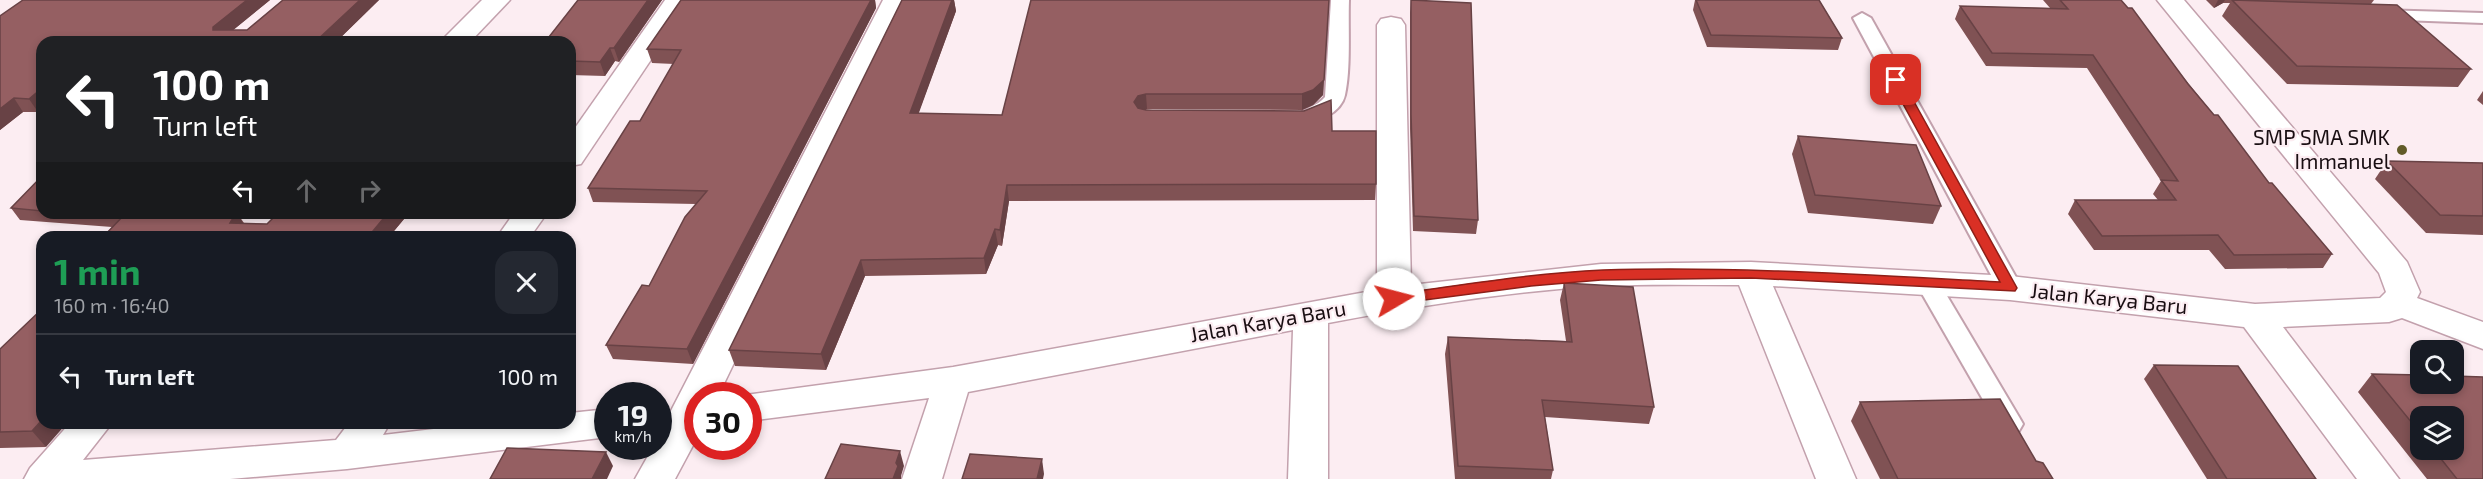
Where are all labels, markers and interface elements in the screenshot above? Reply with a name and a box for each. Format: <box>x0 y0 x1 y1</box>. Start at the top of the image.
pin <box>1870 54 1921 105</box>
text: 100 m <box>153 58 270 108</box>
icon: left <box>54 60 132 138</box>
icon: arrive <box>1879 63 1912 96</box>
text: Turn left <box>153 109 257 141</box>
place label: SMP SMA SMK Immanuel <box>2253 124 2391 173</box>
marker: SMP SMA SMK Immanuel <box>2395 143 2409 157</box>
icon: left <box>227 174 260 207</box>
icon: ahead <box>290 174 323 207</box>
icon: right <box>353 174 386 207</box>
text: 1 min <box>54 249 141 292</box>
button: close <box>495 251 558 314</box>
position arrow <box>1362 267 1426 331</box>
street label: Jalan Karya Baru <box>2029 277 2189 318</box>
text: 160 m · 16:40 <box>54 293 170 317</box>
street label: Jalan Karya Baru <box>1188 295 1348 347</box>
map controls <box>2410 340 2464 460</box>
button: search <box>2410 340 2464 394</box>
icon: left <box>54 360 87 393</box>
text: Turn left <box>105 363 194 389</box>
text: 100 m <box>499 363 558 389</box>
speed limit sign: 30 <box>684 382 762 460</box>
text: 19 <box>618 396 648 432</box>
button: layers <box>2410 406 2464 460</box>
text: km/h <box>614 427 652 445</box>

